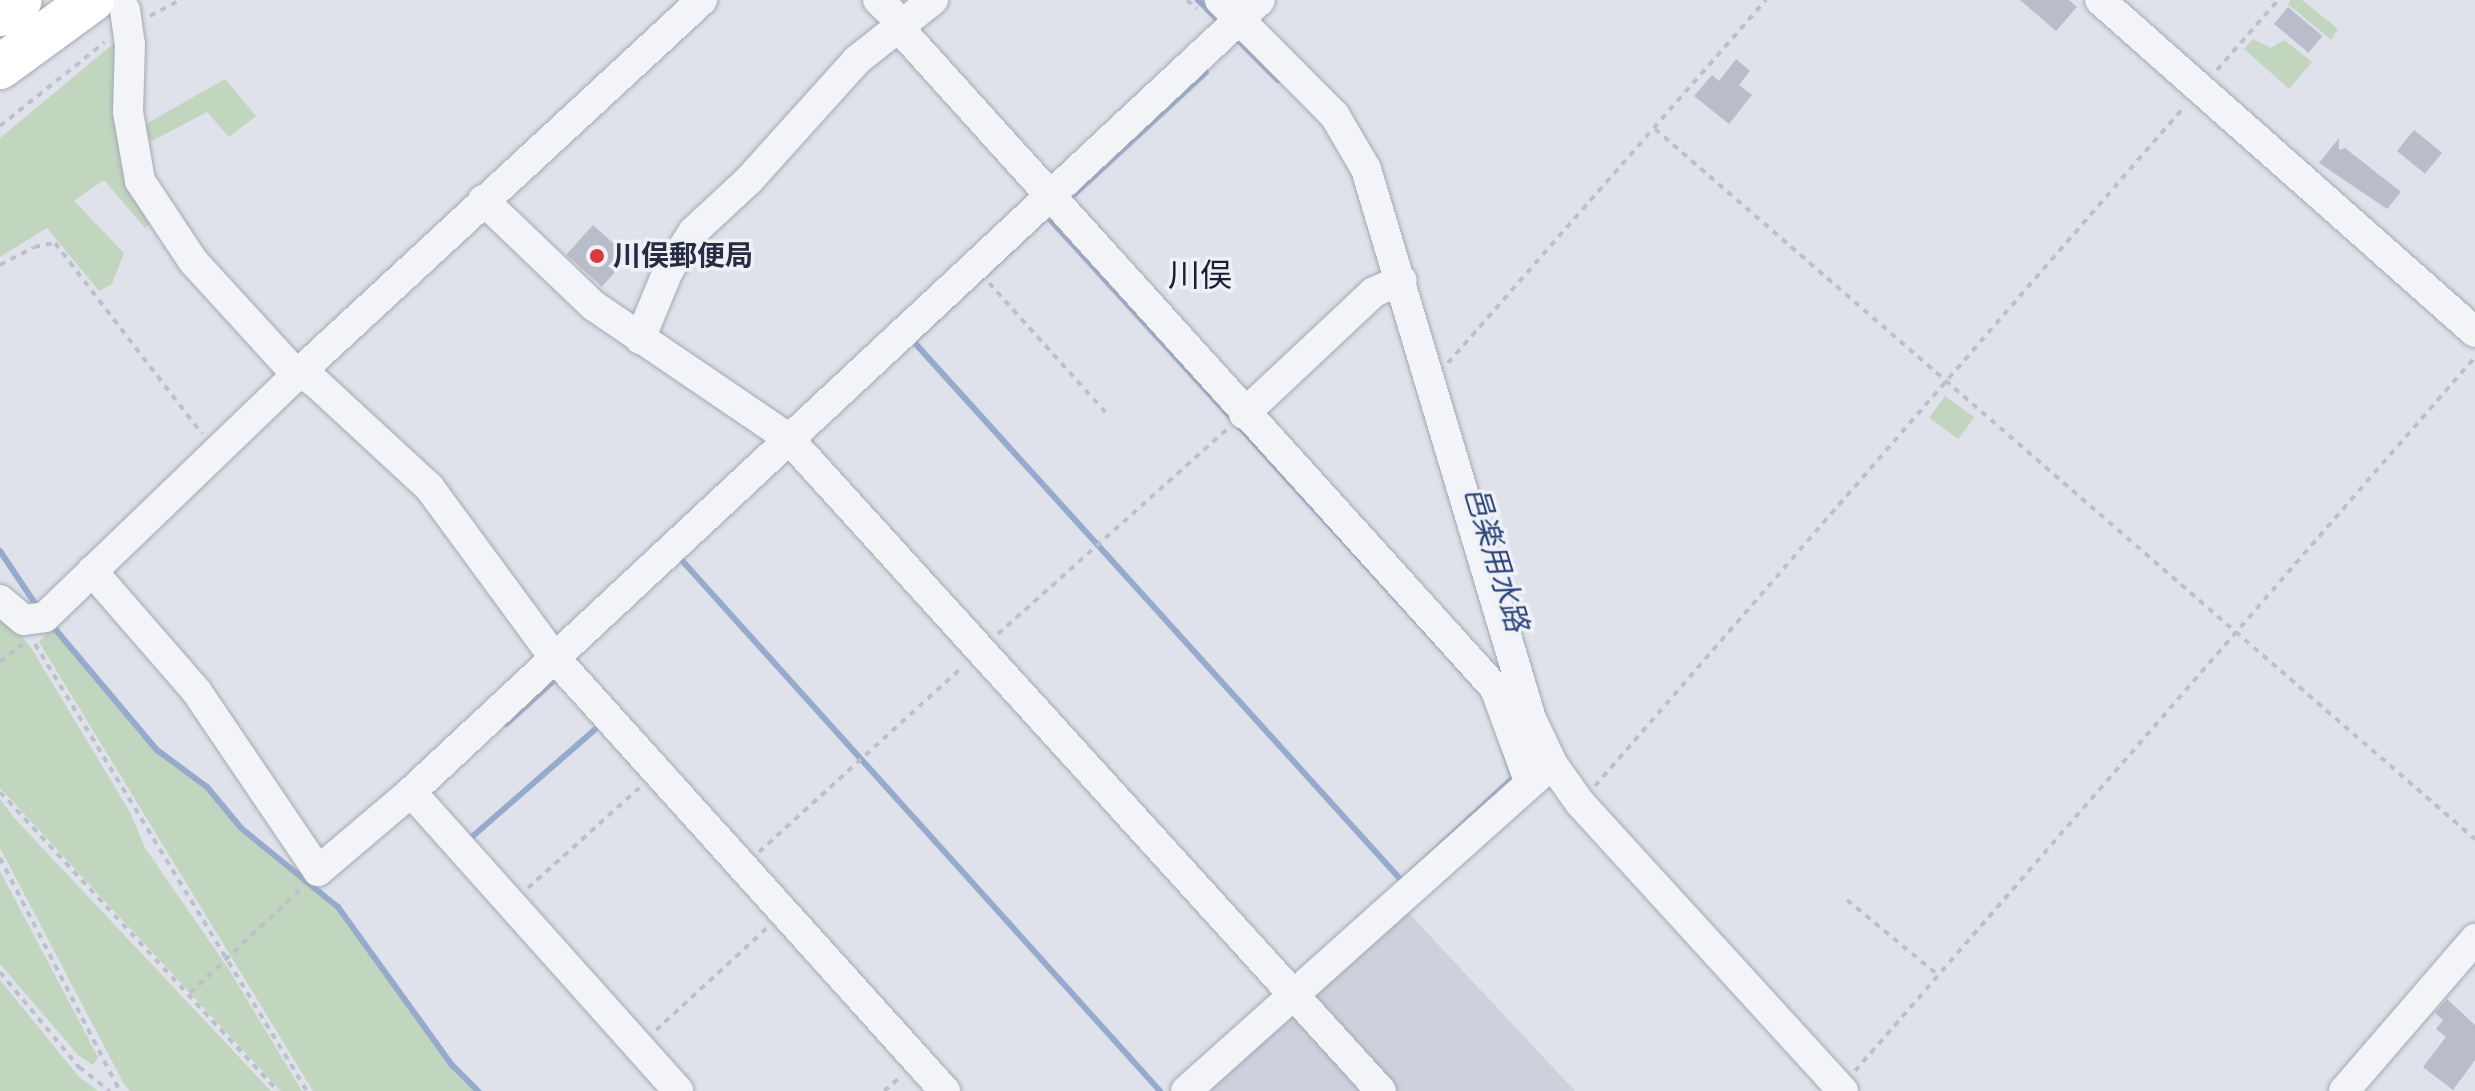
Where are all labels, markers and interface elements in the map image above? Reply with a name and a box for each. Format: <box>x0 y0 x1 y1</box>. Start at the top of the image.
place label: 川俣郵便局 <box>613 239 753 273</box>
marker: 川俣郵便局 <box>588 247 606 265</box>
district label: 川俣 <box>1168 256 1232 294</box>
water label: 邑楽用水路 <box>1457 482 1535 636</box>

